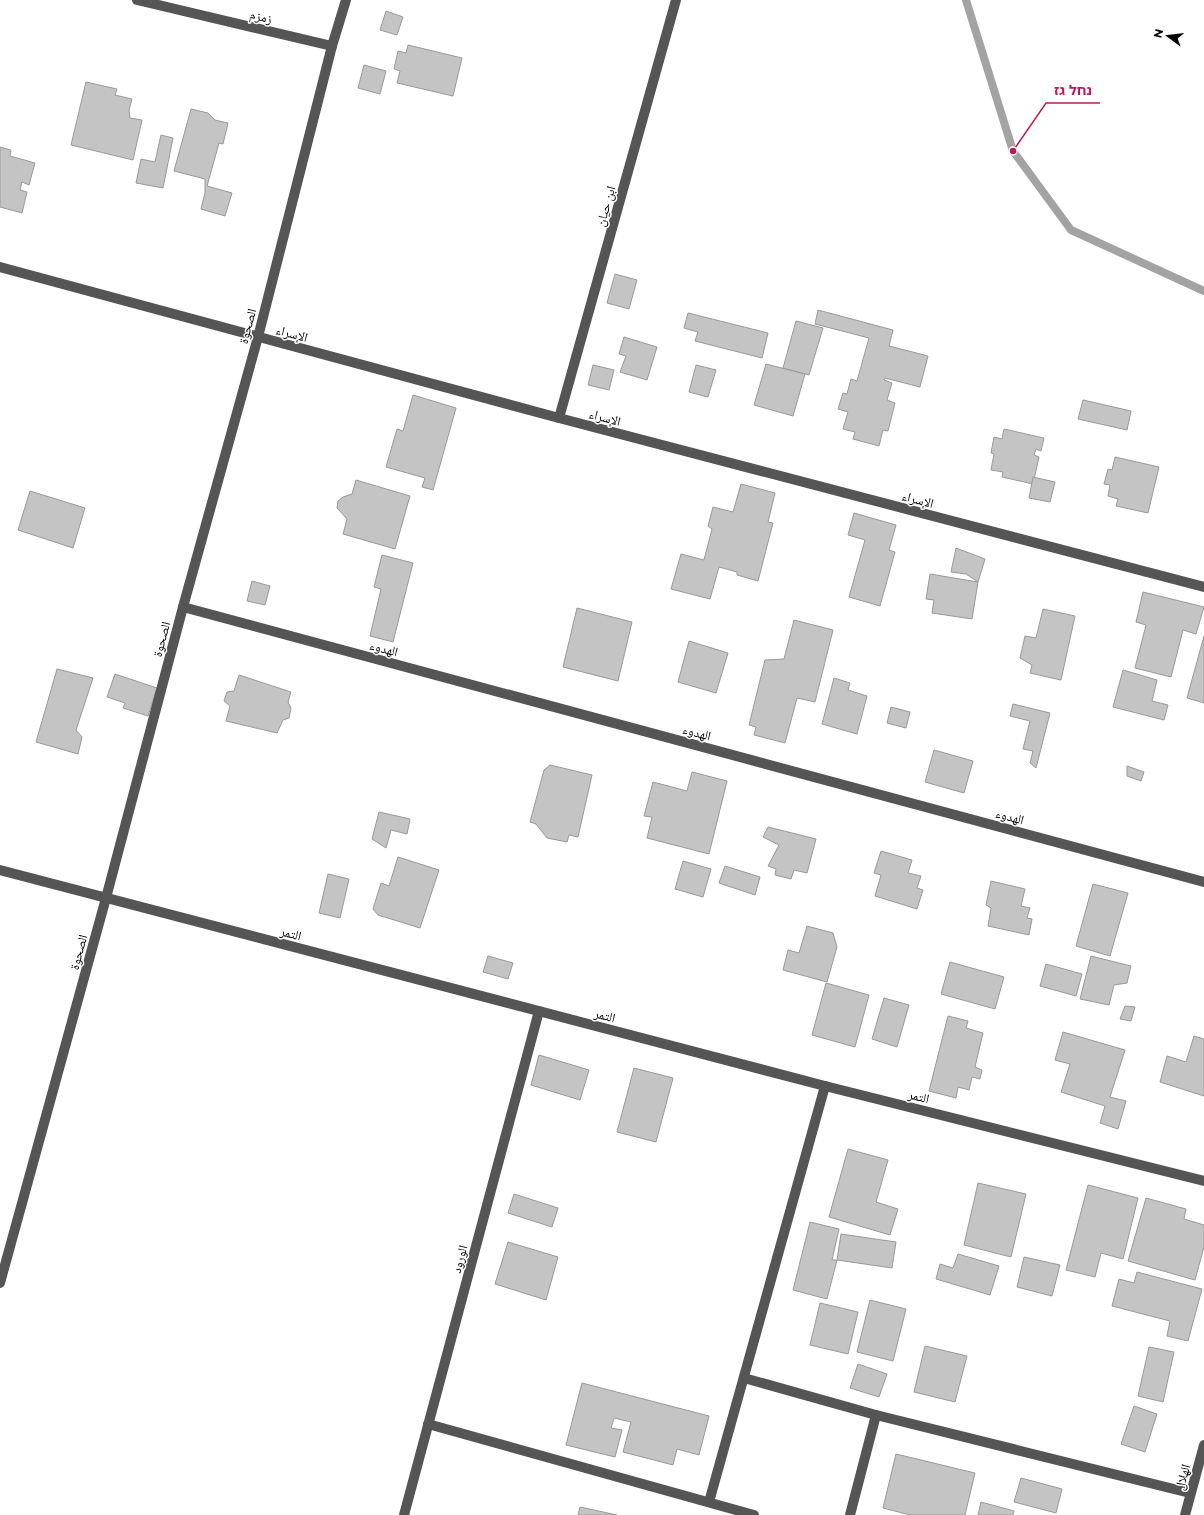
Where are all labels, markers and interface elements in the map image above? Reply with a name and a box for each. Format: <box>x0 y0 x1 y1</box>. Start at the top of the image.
street label: زمزم <box>248 6 274 27</box>
north arrow <box>1148 16 1188 56</box>
text: N <box>1150 27 1166 40</box>
callout: נחל גז <box>1046 77 1100 103</box>
text: נחל גז <box>1054 81 1092 99</box>
street label: ابن حيان <box>592 184 619 228</box>
street label: الصحوة <box>235 307 260 346</box>
street label: الإسراء <box>274 321 310 346</box>
street label: الإسراء <box>587 405 623 430</box>
street label: الإسراء <box>900 487 936 512</box>
street label: الصحوة <box>149 620 174 659</box>
street label: الهدوء <box>368 637 400 660</box>
street label: الهدوء <box>681 721 713 744</box>
street label: الهدوء <box>994 805 1026 828</box>
street label: التمر <box>277 922 303 944</box>
street label: الصحوة <box>66 933 91 972</box>
street label: التمر <box>591 1004 617 1026</box>
street label: التمر <box>906 1085 931 1107</box>
street label: الورود <box>448 1243 471 1275</box>
street label: الهلال <box>1171 1462 1194 1492</box>

